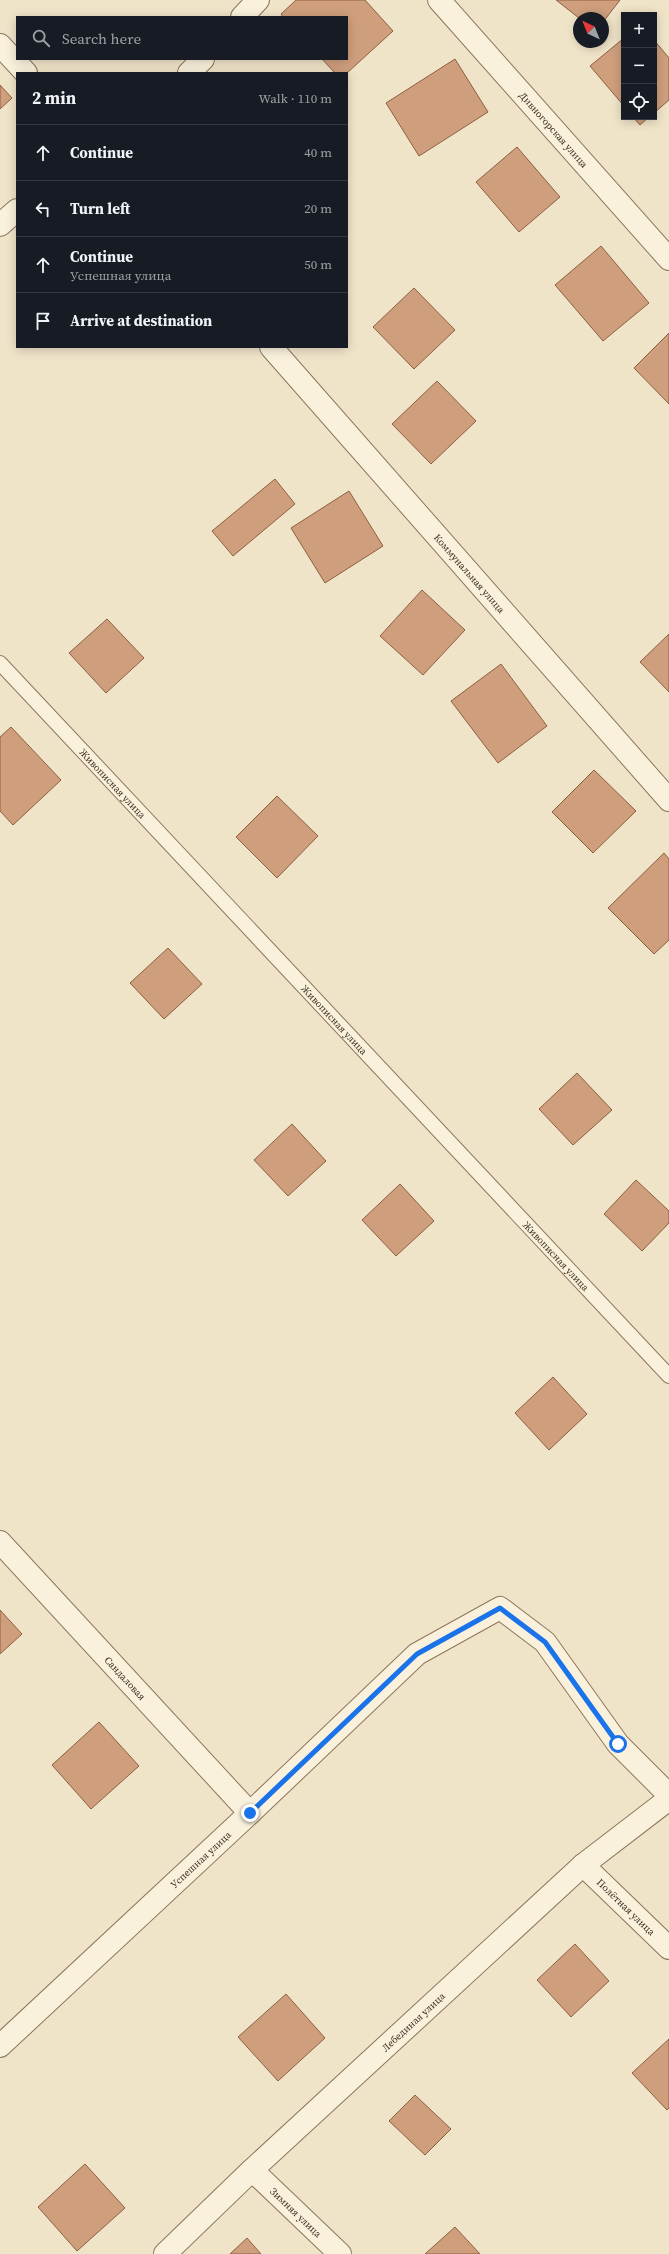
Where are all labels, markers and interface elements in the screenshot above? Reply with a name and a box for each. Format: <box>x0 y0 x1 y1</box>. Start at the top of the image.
north arrow <box>573 12 609 48</box>
map controls <box>621 12 657 120</box>
button: + <box>621 12 657 48</box>
search box <box>16 16 348 60</box>
icon: search <box>30 27 52 49</box>
text: Search here <box>62 28 141 49</box>
button: − <box>621 48 657 84</box>
button: locate <box>621 84 657 120</box>
text: 2 min <box>32 86 76 110</box>
street label: Дивногорская улица <box>517 89 592 171</box>
text: Walk · 110 m <box>259 90 332 107</box>
icon: ahead <box>32 142 54 164</box>
text: Continue <box>70 142 133 163</box>
text: 40 m <box>304 144 332 161</box>
icon: left <box>32 198 54 220</box>
text: Turn left <box>70 198 130 219</box>
text: 20 m <box>304 200 332 217</box>
text: Continue <box>70 246 133 267</box>
icon: ahead <box>32 254 54 276</box>
text: 50 m <box>304 256 332 273</box>
text: Успешная улица <box>70 267 171 284</box>
icon: arrive <box>32 310 54 332</box>
text: Arrive at destination <box>70 310 212 331</box>
street label: Коммунальная улица <box>431 531 509 616</box>
street label: Живописная улица <box>77 746 149 822</box>
street label: Живописная улица <box>299 982 371 1058</box>
street label: Живописная улица <box>520 1218 593 1294</box>
street label: Сандаловая <box>102 1653 149 1703</box>
route start <box>609 1735 627 1753</box>
route end <box>241 1804 259 1822</box>
street label: Успешная улица <box>167 1827 234 1891</box>
street label: Полётная улица <box>594 1876 659 1938</box>
street label: Лебединая улица <box>379 1989 448 2054</box>
street label: Зимняя улица <box>267 2184 325 2241</box>

